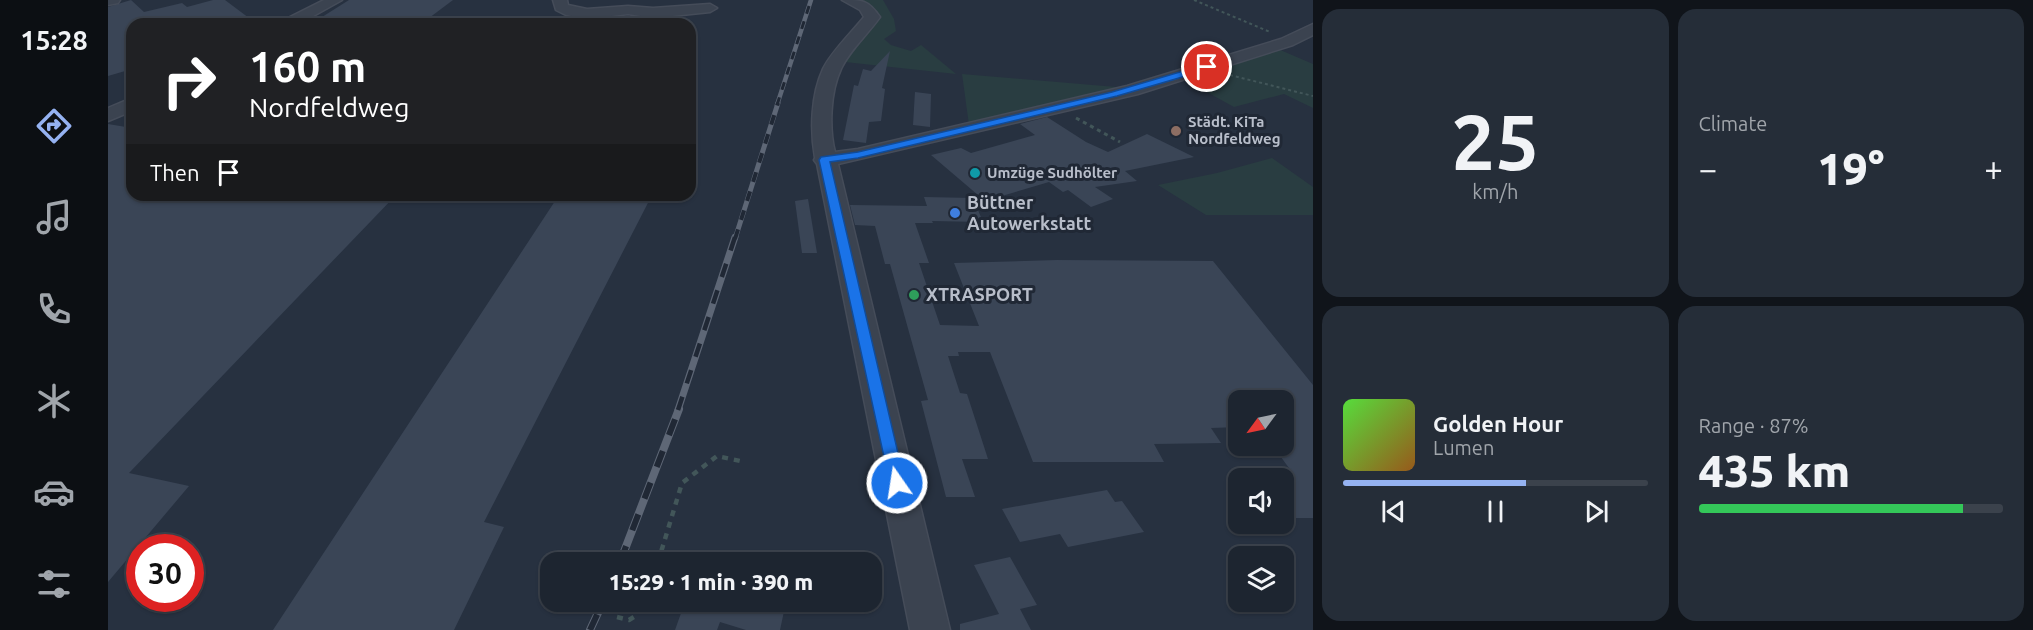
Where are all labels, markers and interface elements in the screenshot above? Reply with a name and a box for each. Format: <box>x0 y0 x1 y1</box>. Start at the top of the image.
text: 15:28 <box>20 25 88 55</box>
pin <box>1181 41 1232 92</box>
icon: right <box>150 42 228 120</box>
text: 160 m <box>249 43 366 90</box>
icon: arrive <box>1190 50 1223 83</box>
text: Nordfeldweg <box>249 92 409 122</box>
text: 25 <box>1451 97 1539 185</box>
icon: directions <box>33 105 75 147</box>
text: Climate <box>1699 112 1767 135</box>
place label: Städt. KiTa Nordfeldweg <box>1188 113 1281 147</box>
marker: Städt. KiTa Nordfeldweg <box>1169 124 1183 138</box>
text: 19° <box>1817 143 1884 194</box>
text: − <box>1699 150 1717 187</box>
text: + <box>1984 150 2003 187</box>
icon: arrive <box>212 156 245 189</box>
text: Then <box>150 160 200 185</box>
place label: Umzüge Sudhölter <box>987 164 1118 181</box>
marker: Umzüge Sudhölter <box>968 166 982 180</box>
text: km/h <box>1472 180 1518 203</box>
place label: Büttner Autowerkstatt <box>967 192 1092 233</box>
icon: music <box>33 196 75 238</box>
marker: Büttner Autowerkstatt <box>948 206 962 220</box>
place label: XTRASPORT <box>926 284 1033 304</box>
icon: phone <box>33 288 75 330</box>
marker: XTRASPORT <box>907 288 921 302</box>
icon: climate <box>33 380 75 422</box>
north arrow <box>1228 390 1294 456</box>
map controls <box>1228 390 1294 612</box>
text: Golden Hour <box>1433 411 1563 436</box>
text: Range · 87% <box>1699 414 1809 437</box>
text: Lumen <box>1433 436 1494 459</box>
text: 435 km <box>1699 445 1850 496</box>
position arrow <box>865 451 929 515</box>
button: sound <box>1228 468 1294 534</box>
icon: car <box>33 471 75 513</box>
icon: previous <box>1377 495 1410 528</box>
icon: pause <box>1479 495 1512 528</box>
icon: next <box>1580 495 1613 528</box>
speed limit sign: 30 <box>126 534 204 612</box>
button: layers <box>1228 546 1294 612</box>
icon: filters <box>33 563 75 605</box>
text: 15:29 · 1 min · 390 m <box>609 569 813 594</box>

